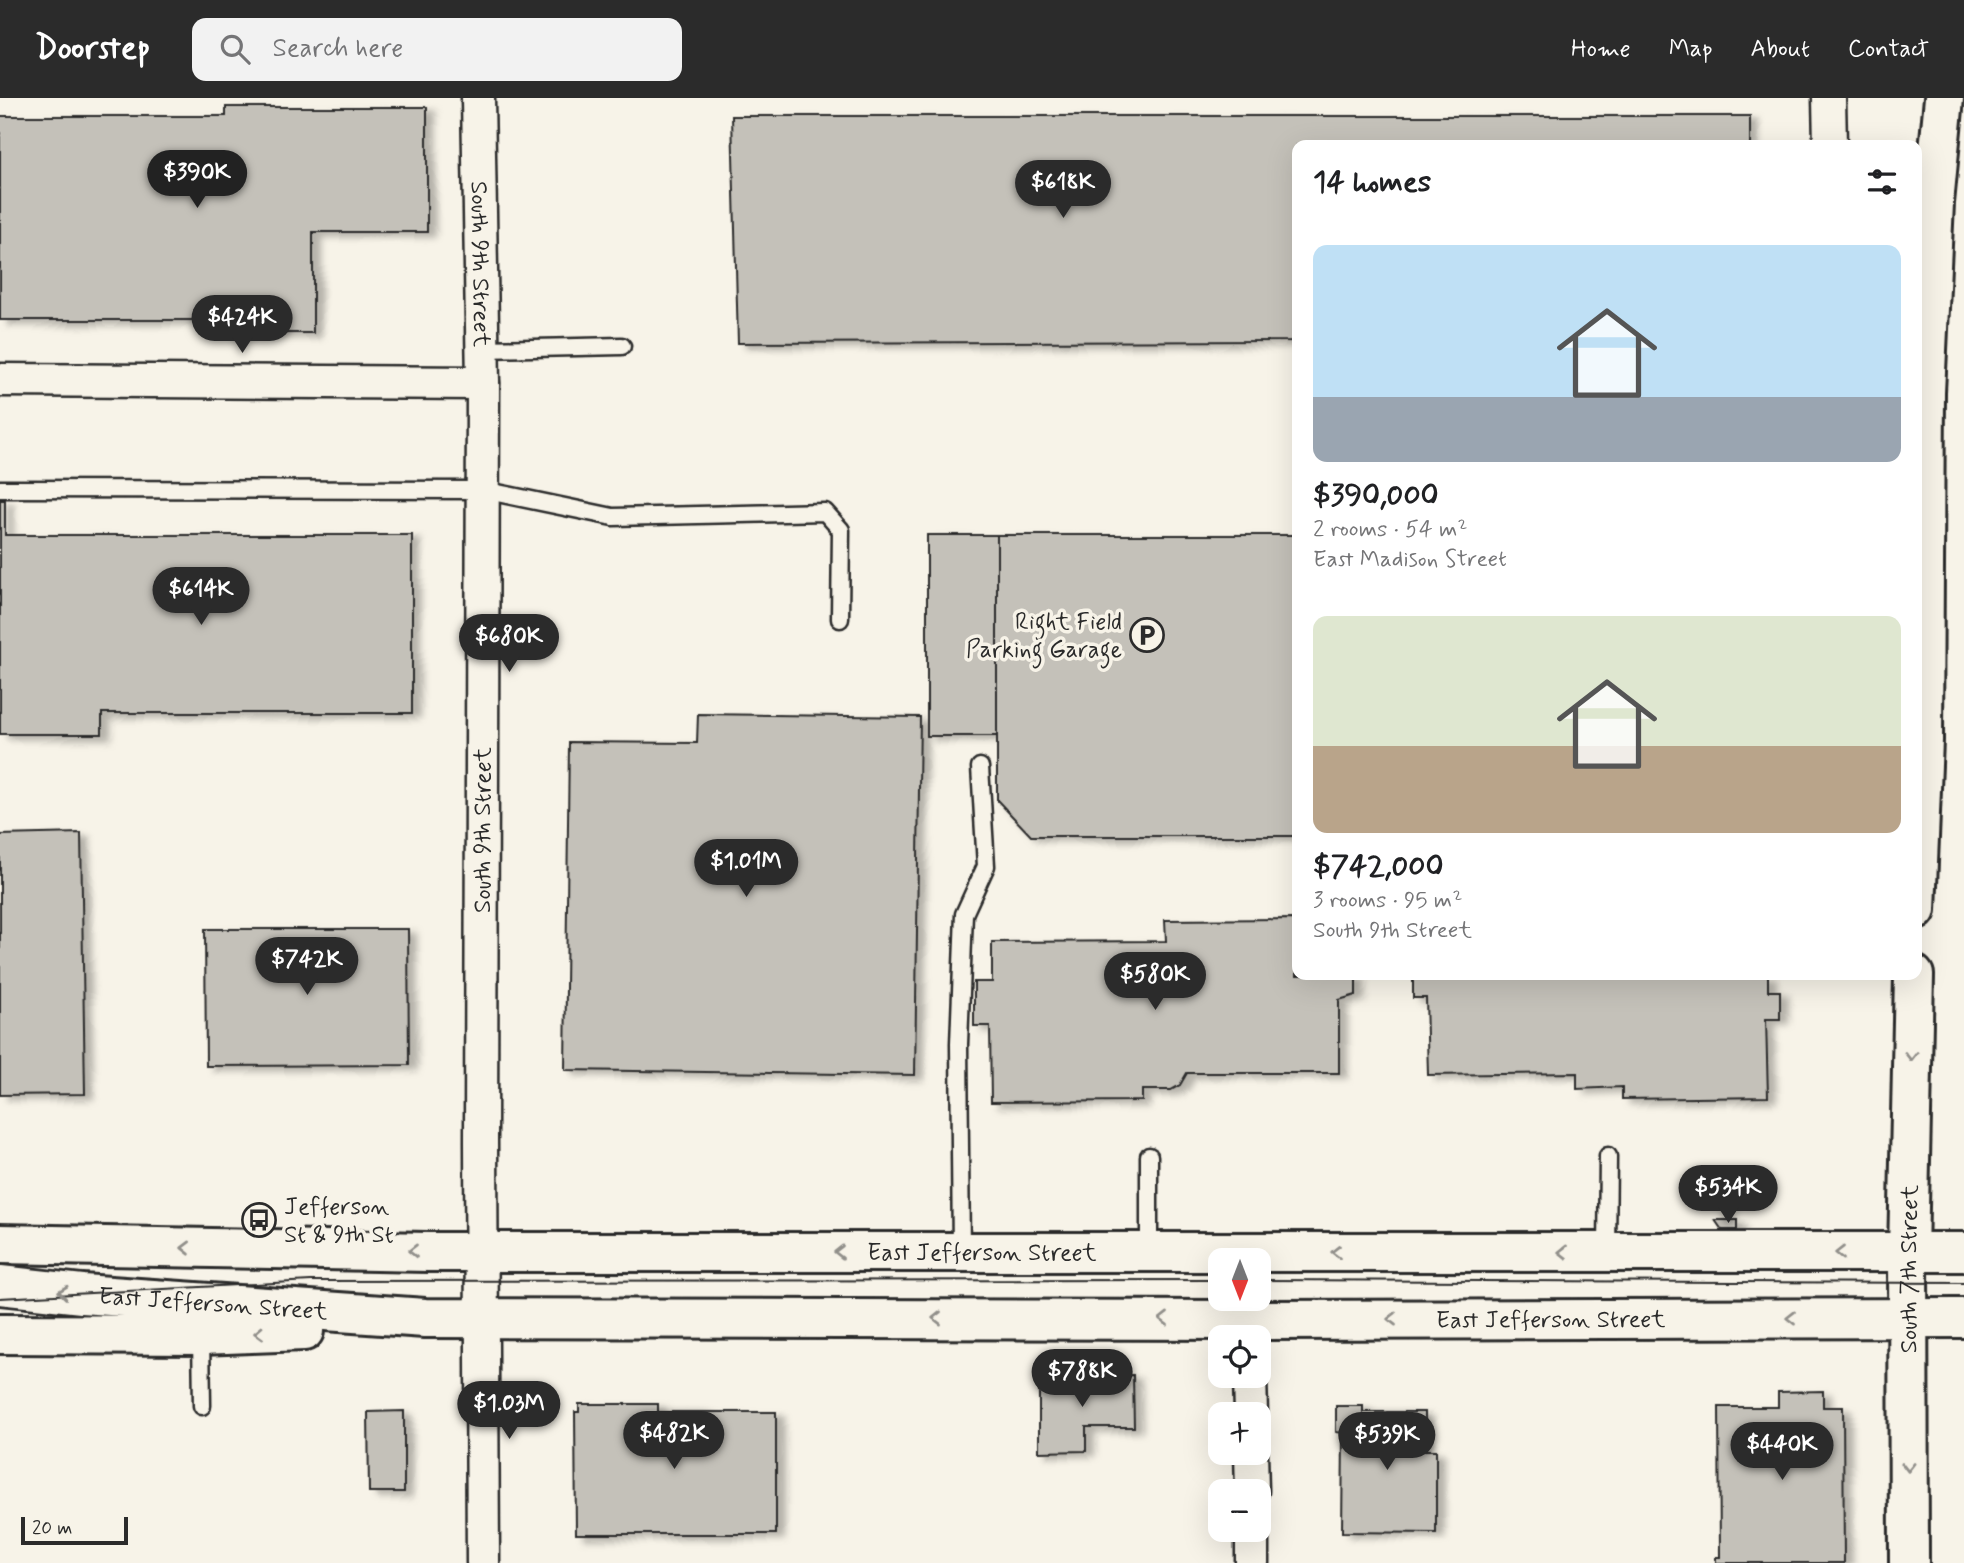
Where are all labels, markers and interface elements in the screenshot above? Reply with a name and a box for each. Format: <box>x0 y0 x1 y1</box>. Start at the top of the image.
search box <box>192 18 682 81</box>
text: Doorstep <box>35 27 150 71</box>
icon: search <box>216 30 254 68</box>
text: Search here <box>272 32 403 66</box>
text: Home <box>1571 34 1631 65</box>
text: Map <box>1669 34 1713 65</box>
text: About <box>1751 34 1810 65</box>
text: Contact <box>1848 34 1929 65</box>
pin: $390K <box>148 150 246 210</box>
text: $390K <box>163 158 231 188</box>
pin: $618K <box>1014 160 1112 220</box>
text: 14 homes <box>1313 163 1431 202</box>
icon: filters <box>1863 163 1901 201</box>
text: $618K <box>1031 168 1095 198</box>
street label: South 9th Street <box>462 181 496 347</box>
icon: home <box>1544 290 1670 416</box>
pin: $424K <box>193 296 291 355</box>
text: $424K <box>208 303 276 333</box>
text: $390,000 <box>1313 476 1439 515</box>
text: 2 rooms · 54 m² <box>1313 515 1467 545</box>
text: East Madison Street <box>1313 545 1507 575</box>
pin: $614K <box>152 568 250 627</box>
text: $614K <box>169 575 233 605</box>
place label: Right Field Parking Garage <box>966 607 1122 669</box>
pin: $680K <box>460 614 558 674</box>
parking icon: Right Field Parking Garage <box>1128 616 1166 654</box>
text: $680K <box>475 622 543 652</box>
icon: home <box>1544 661 1670 787</box>
street label: South 9th Street <box>468 747 499 913</box>
pin: $1.01M <box>689 840 803 899</box>
text: $1.01M <box>710 847 782 877</box>
text: $742,000 <box>1313 847 1443 886</box>
text: 3 rooms · 95 m² <box>1313 886 1462 916</box>
text: South 9th Street <box>1313 916 1472 946</box>
pin: $742K <box>258 937 356 997</box>
text: $742K <box>271 945 343 975</box>
pin: $580K <box>1106 953 1204 1012</box>
text: $580K <box>1120 960 1190 990</box>
one-way arrow <box>1903 1051 1919 1061</box>
pin: $534K <box>1679 1166 1777 1225</box>
text: $534K <box>1695 1173 1761 1203</box>
street label: South 7th Street <box>1894 1184 1926 1353</box>
place label: Jefferson St & 9th St <box>284 1192 394 1251</box>
bus stop icon: Jefferson St & 9th St <box>240 1201 278 1239</box>
street label: East Jefferson Street <box>867 1238 1097 1269</box>
one-way arrow <box>180 1240 190 1256</box>
one-way arrow <box>407 1244 418 1259</box>
one-way arrow <box>833 1244 844 1260</box>
one-way arrow <box>1330 1244 1341 1260</box>
one-way arrow <box>1558 1244 1568 1260</box>
one-way arrow <box>1834 1245 1845 1261</box>
north arrow <box>1208 1248 1270 1311</box>
map controls <box>1208 1248 1271 1542</box>
street label: East Jefferson Street <box>98 1281 329 1328</box>
one-way arrow <box>57 1285 68 1300</box>
street label: East Jefferson Street <box>1436 1305 1665 1336</box>
one-way arrow <box>1785 1310 1796 1326</box>
one-way arrow <box>931 1311 942 1326</box>
one-way arrow <box>1159 1311 1169 1327</box>
one-way arrow <box>1386 1311 1397 1327</box>
one-way arrow <box>253 1325 264 1340</box>
button: locate <box>1208 1325 1271 1388</box>
pin: $788K <box>1033 1350 1131 1409</box>
text: $788K <box>1048 1357 1116 1387</box>
pin: $1.03M <box>452 1382 566 1441</box>
text: $1.03M <box>473 1389 545 1419</box>
button: + <box>1208 1402 1271 1465</box>
pin: $482K <box>625 1412 723 1471</box>
pin: $539K <box>1338 1412 1436 1472</box>
text: $482K <box>639 1419 709 1449</box>
text: $539K <box>1354 1420 1420 1450</box>
pin: $440K <box>1733 1422 1831 1482</box>
text: $440K <box>1747 1430 1817 1460</box>
one-way arrow <box>1900 1462 1916 1473</box>
button: − <box>1208 1479 1271 1542</box>
scale bar <box>21 1514 128 1546</box>
text: 20 m <box>32 1516 72 1541</box>

